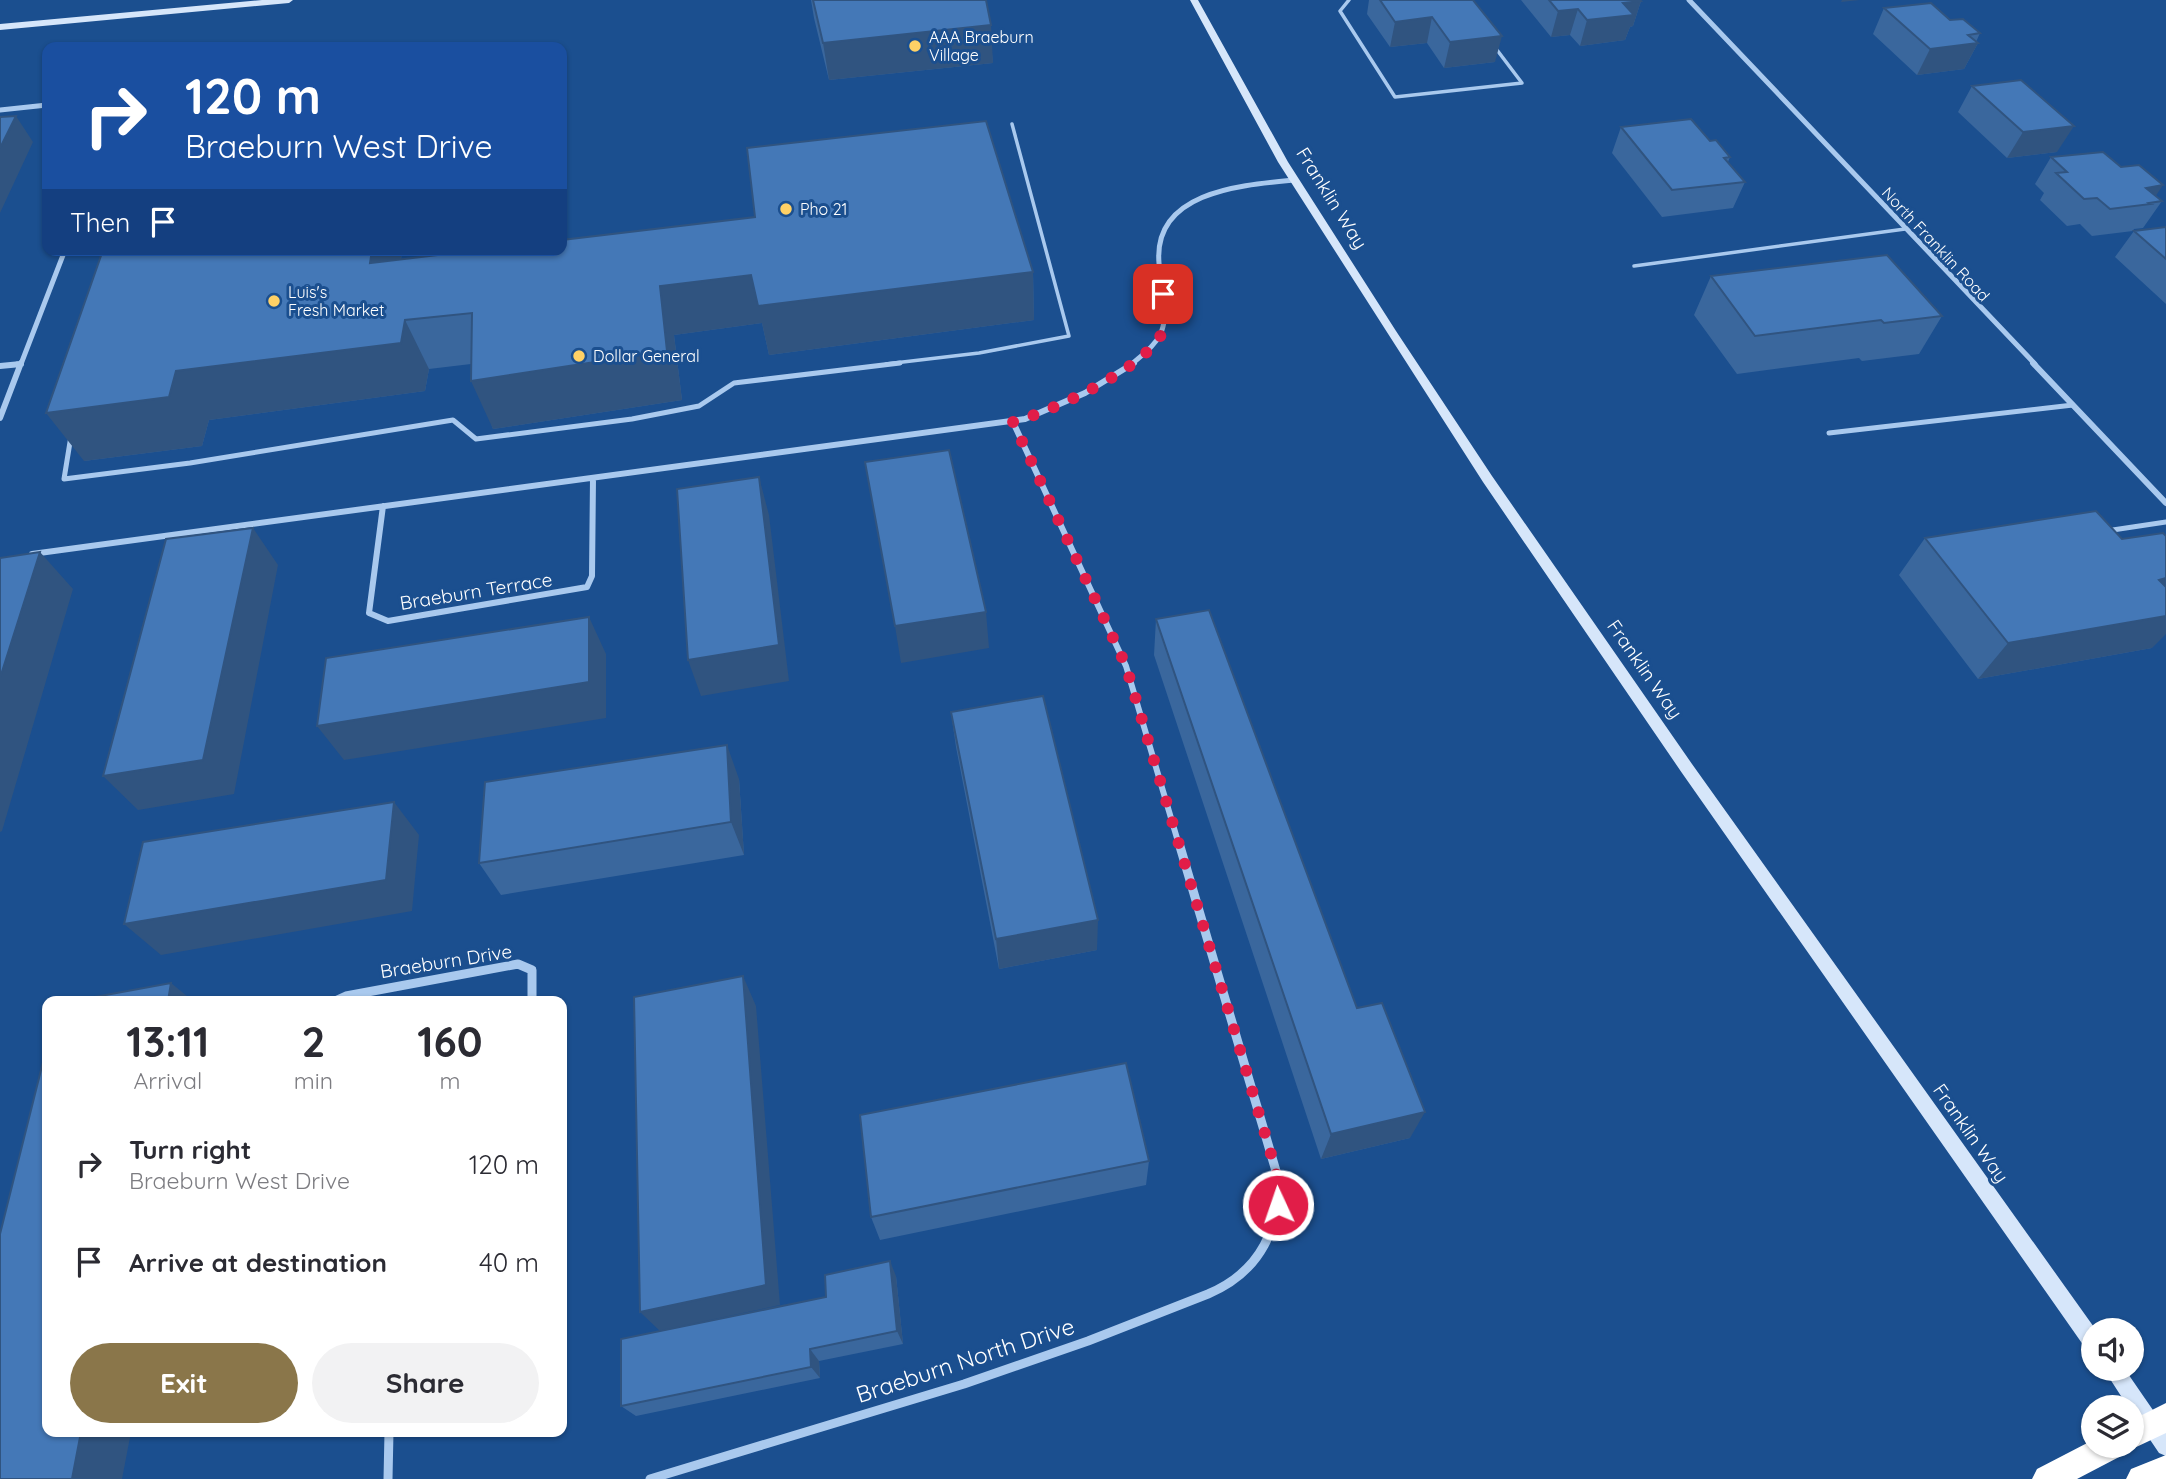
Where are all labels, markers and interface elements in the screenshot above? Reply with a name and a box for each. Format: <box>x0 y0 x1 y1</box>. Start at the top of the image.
place label: AAA Braeburn Village <box>929 27 1034 65</box>
marker: AAA Braeburn Village <box>907 38 923 54</box>
text: 120 m <box>185 65 321 126</box>
icon: right <box>70 70 161 161</box>
text: Braeburn West Drive <box>185 126 493 166</box>
street label: Franklin Way <box>1291 143 1373 253</box>
street label: North Franklin Road <box>1878 183 1994 305</box>
place label: Pho 21 <box>800 199 847 219</box>
marker: Pho 21 <box>778 201 794 217</box>
icon: arrive <box>144 203 182 241</box>
text: Then <box>70 206 130 239</box>
pin <box>1133 264 1193 324</box>
icon: arrive <box>1144 275 1182 313</box>
place label: Luis's Fresh Market <box>288 282 384 320</box>
marker: Luis's Fresh Market <box>266 293 282 309</box>
place label: Dollar General <box>593 346 700 366</box>
marker: Dollar General <box>571 348 587 364</box>
street label: Braeburn Terrace <box>398 567 554 615</box>
street label: Franklin Way <box>1602 615 1688 723</box>
street label: Braeburn Drive <box>378 939 514 983</box>
text: 13:11 <box>126 1015 209 1068</box>
text: 2 <box>301 1015 325 1068</box>
text: 160 <box>417 1015 483 1068</box>
text: Arrival <box>133 1066 202 1095</box>
text: min <box>294 1066 333 1095</box>
text: m <box>439 1066 460 1095</box>
street label: Franklin Way <box>1928 1079 2014 1187</box>
text: Turn right <box>129 1133 251 1166</box>
icon: right <box>70 1145 108 1183</box>
text: 120 m <box>469 1148 539 1181</box>
text: Braeburn West Drive <box>129 1166 350 1195</box>
position arrow <box>1241 1168 1315 1242</box>
icon: arrive <box>70 1243 108 1281</box>
text: Arrive at destination <box>129 1246 387 1279</box>
text: 40 m <box>479 1246 539 1279</box>
street label: Braeburn North Drive <box>852 1311 1078 1409</box>
map controls <box>2081 1318 2144 1458</box>
button: sound <box>2081 1318 2144 1381</box>
button: Exit <box>70 1343 298 1423</box>
button: Share <box>312 1343 539 1423</box>
button: layers <box>2081 1395 2144 1458</box>

